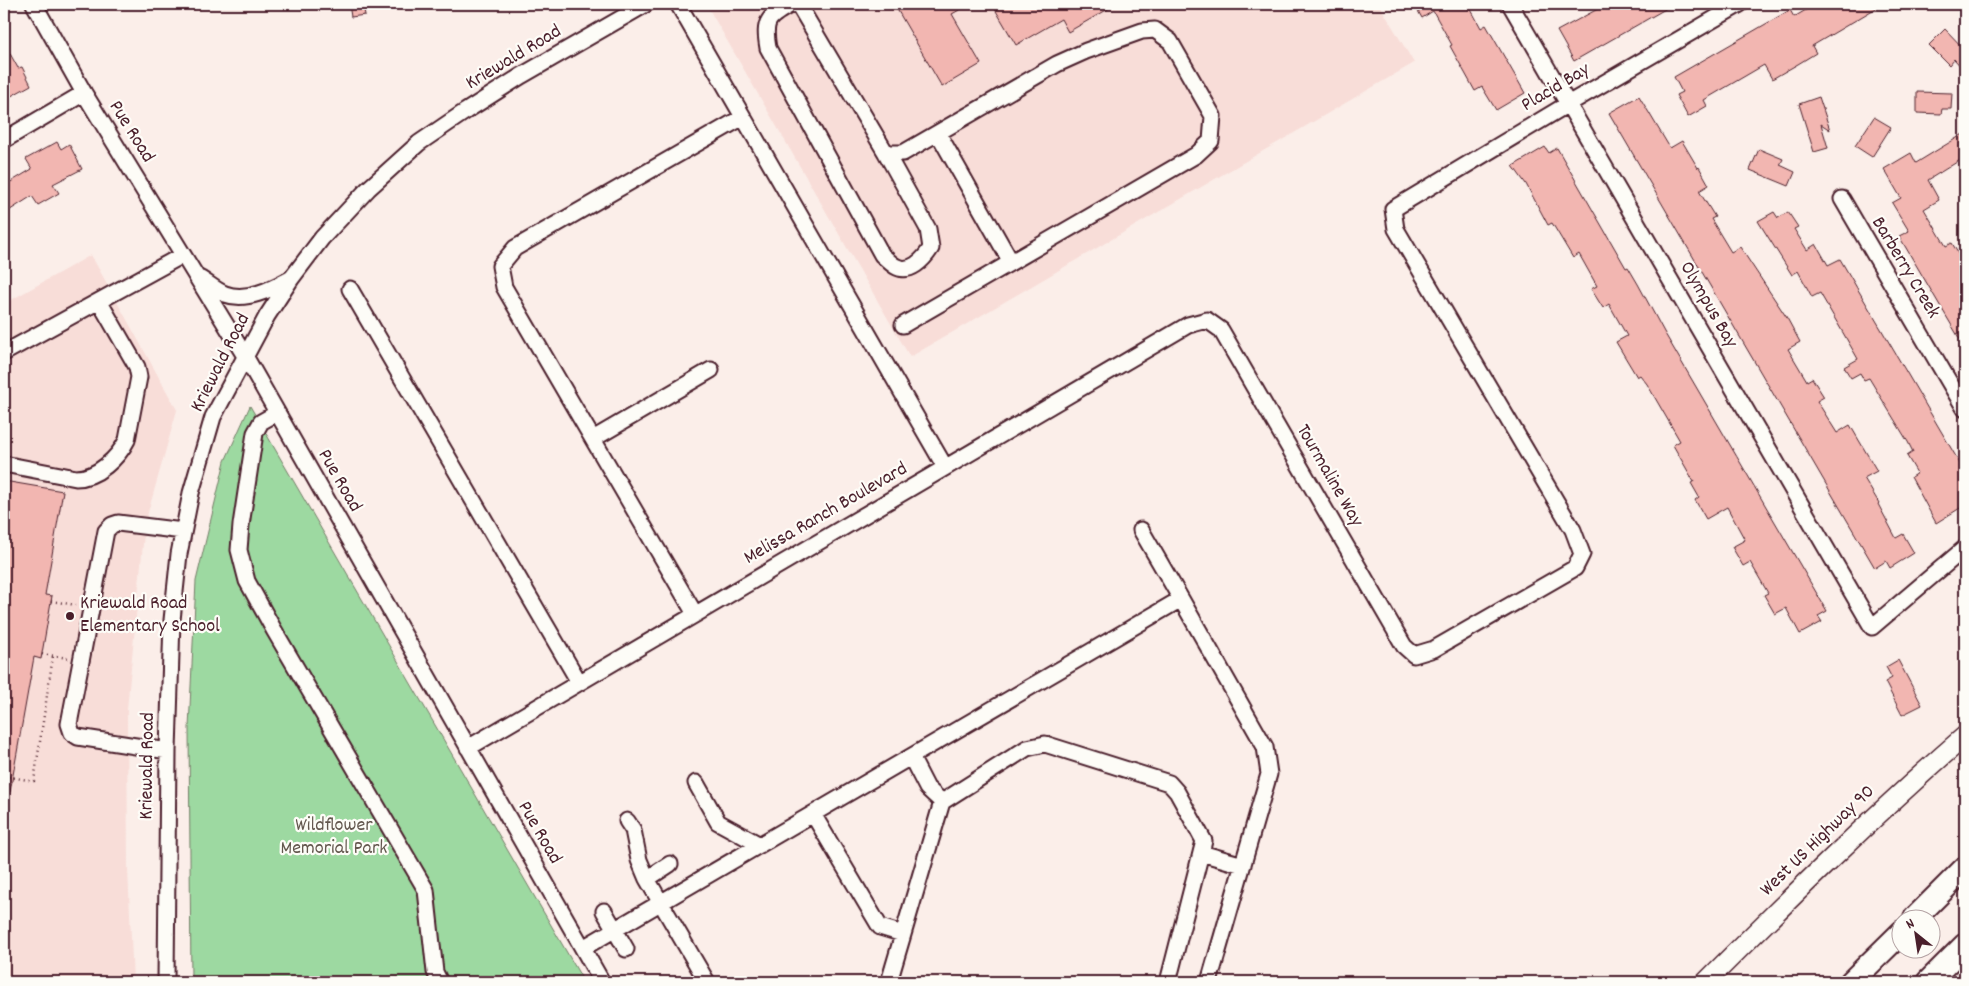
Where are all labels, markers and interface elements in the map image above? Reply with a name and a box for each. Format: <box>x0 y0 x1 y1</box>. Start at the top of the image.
street label: Kriewald Road <box>461 18 567 98</box>
street label: Placid Bay <box>1516 56 1596 120</box>
street label: Pue Road <box>101 96 161 168</box>
street label: Barberry Creek <box>1864 212 1946 324</box>
street label: Olympus Bay <box>1672 256 1745 354</box>
street label: Kriewald Road <box>184 309 258 417</box>
street label: Tourmaline Way <box>1288 420 1370 533</box>
street label: Pue Road <box>310 444 368 518</box>
street label: Melissa Ranch Boulevard <box>739 456 913 572</box>
place label: Kriewald Road Elementary School <box>80 590 220 641</box>
marker: Kriewald Road Elementary School <box>64 610 76 622</box>
street label: Kriewald Road <box>133 712 163 820</box>
street label: West US Highway 90 <box>1754 779 1882 903</box>
street label: Pue Road <box>510 796 568 870</box>
park label: Wildflower Memorial Park <box>280 812 388 863</box>
north arrow <box>1892 908 1942 958</box>
text: N <box>1903 914 1919 935</box>

